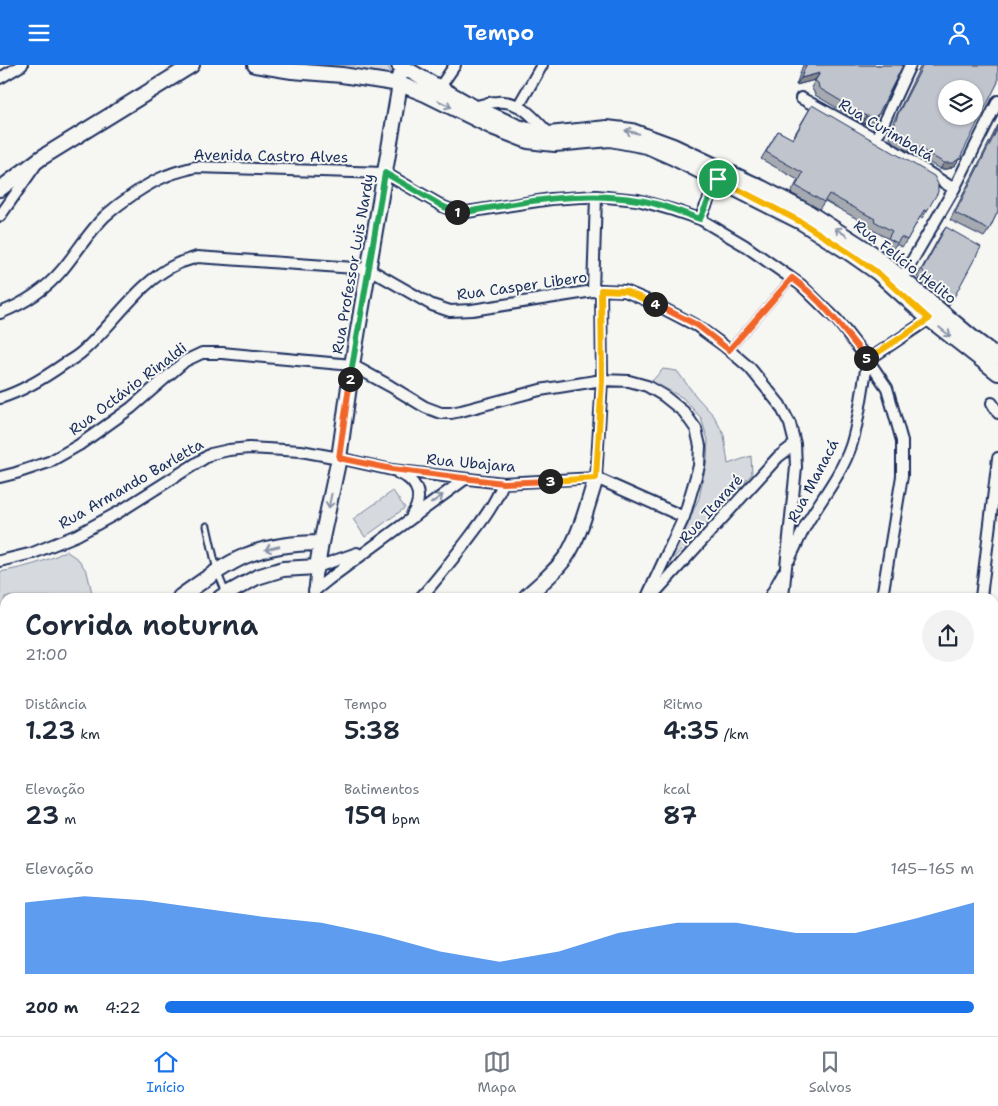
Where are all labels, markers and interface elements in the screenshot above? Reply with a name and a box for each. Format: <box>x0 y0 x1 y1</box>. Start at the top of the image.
text: Tempo <box>464 18 534 47</box>
icon: menu <box>25 19 53 47</box>
icon: person <box>945 19 973 47</box>
map controls <box>938 80 983 125</box>
button: layers <box>938 80 983 125</box>
street label: Rua Curimbatá <box>835 94 938 167</box>
one-way arrow <box>437 99 452 109</box>
one-way arrow <box>624 126 640 136</box>
street label: Avenida Castro Alves <box>193 145 349 167</box>
pin <box>697 158 739 200</box>
icon: arrive <box>704 165 732 193</box>
street label: Rua Professor Luis Nardy <box>327 172 379 356</box>
pin: 1 <box>444 199 470 225</box>
text: 1 <box>454 203 461 221</box>
street label: Rua Felício Helito <box>849 215 961 309</box>
one-way arrow <box>834 227 848 237</box>
street label: Rua Casper Libero <box>455 267 589 305</box>
pin: 4 <box>642 291 668 317</box>
text: 4 <box>651 295 660 313</box>
one-way arrow <box>938 326 951 337</box>
street label: Rua Octávio Rinaldi <box>65 338 191 440</box>
pin: 5 <box>854 345 878 371</box>
text: 5 <box>862 349 871 367</box>
pin: 2 <box>338 367 362 391</box>
text: 2 <box>346 370 355 388</box>
street label: Rua Armando Barletta <box>55 434 208 534</box>
street label: Rua Manacá <box>783 435 844 526</box>
street label: Rua Ubajara <box>426 449 517 477</box>
pin: 3 <box>538 469 562 493</box>
street label: Rua Itararé <box>675 470 747 548</box>
text: 3 <box>546 472 555 490</box>
one-way arrow <box>325 492 334 508</box>
one-way arrow <box>430 494 444 504</box>
one-way arrow <box>265 544 281 553</box>
text: Corrida noturna <box>25 606 258 644</box>
button: share <box>922 610 974 662</box>
text: 21:00 <box>25 644 68 665</box>
text: Distância <box>25 695 87 713</box>
text: Tempo <box>344 695 387 713</box>
text: Ritmo <box>663 695 703 713</box>
text: 1.23 <box>25 713 75 747</box>
text: 5:38 <box>344 713 400 747</box>
text: 4:35 <box>663 713 719 747</box>
text: km <box>75 725 100 743</box>
text: /km <box>719 725 749 743</box>
text: Elevação <box>25 780 85 798</box>
text: Batimentos <box>344 780 419 798</box>
text: kcal <box>663 780 690 798</box>
text: 23 <box>25 798 59 832</box>
text: 159 <box>344 798 387 832</box>
text: 87 <box>663 798 697 832</box>
text: m <box>59 810 76 828</box>
text: bpm <box>387 810 420 828</box>
text: Elevação <box>25 858 94 879</box>
text: 145–165 m <box>891 858 974 879</box>
text: 200 m <box>25 997 78 1018</box>
text: 4:22 <box>105 997 141 1018</box>
tab: Início <box>146 1048 185 1096</box>
tab: Mapa <box>477 1048 516 1096</box>
tab: Salvos <box>809 1048 852 1096</box>

